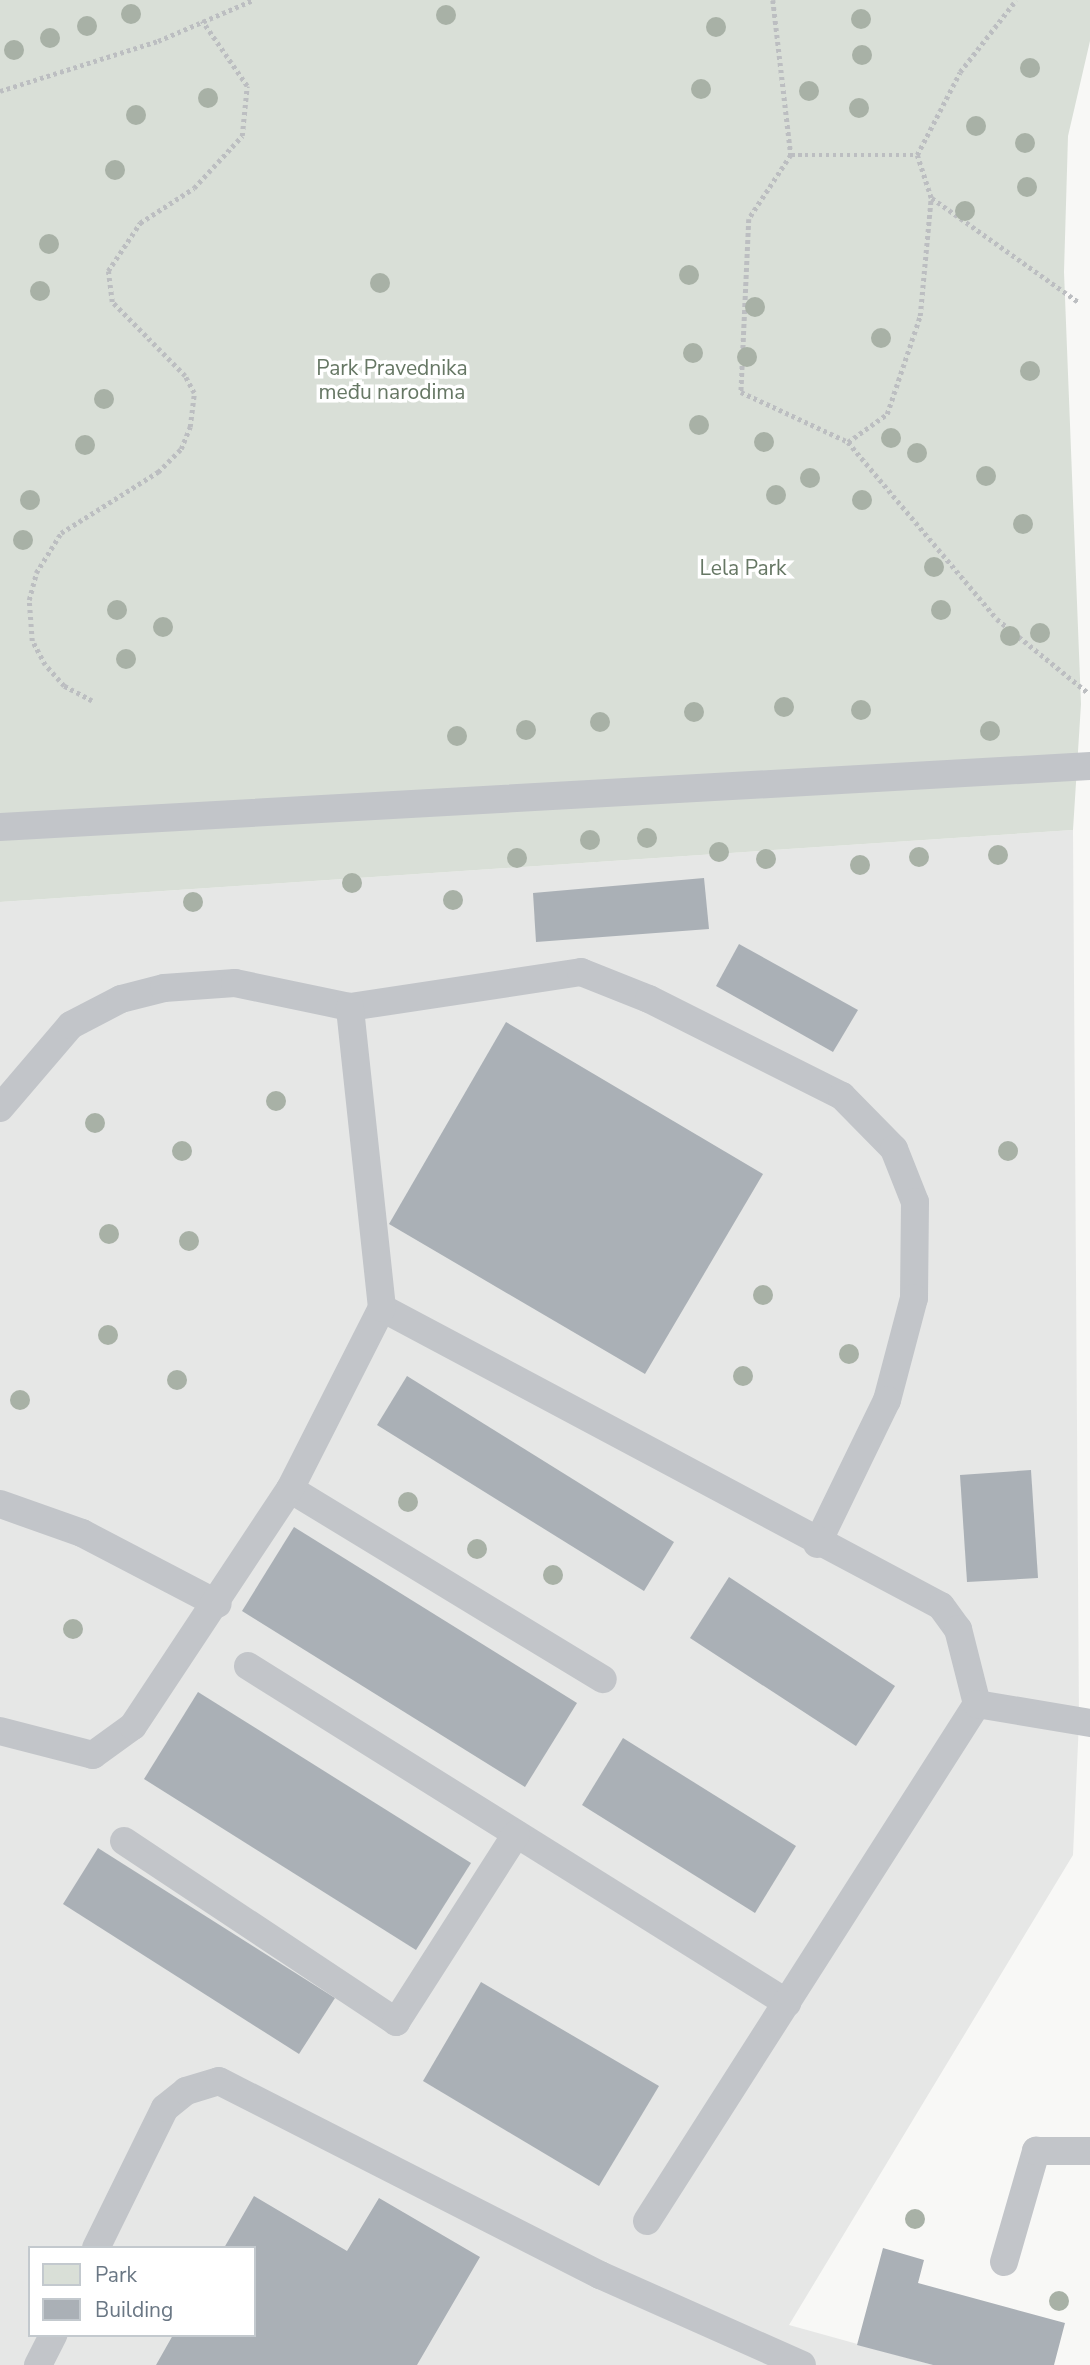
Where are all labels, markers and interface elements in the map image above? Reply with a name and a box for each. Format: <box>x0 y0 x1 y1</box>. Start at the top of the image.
park label: Park Pravednika među narodima <box>316 355 468 405</box>
park label: Lela Park <box>699 555 787 581</box>
legend <box>28 2246 256 2337</box>
text: Park <box>95 2261 137 2289</box>
text: Building <box>95 2296 173 2324</box>

